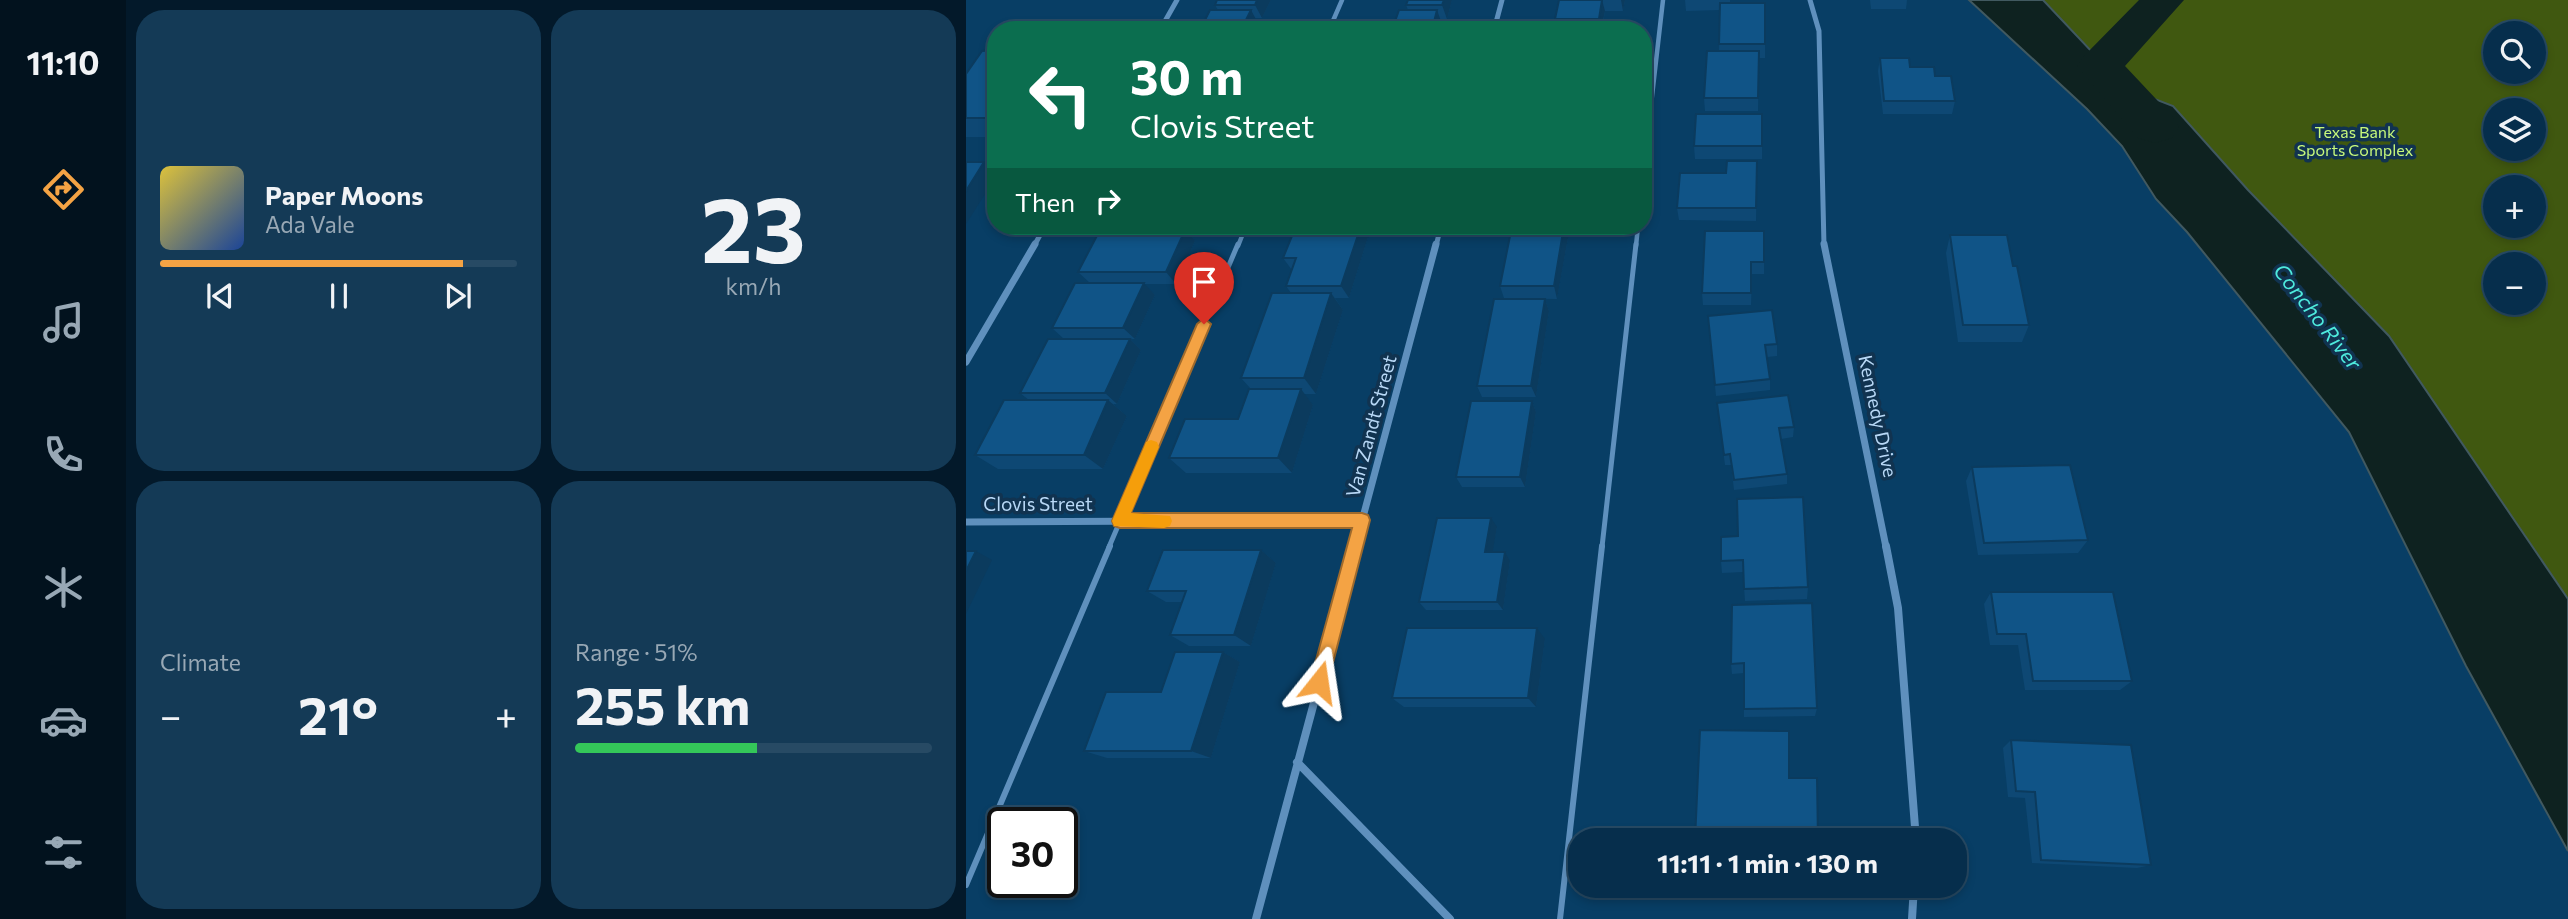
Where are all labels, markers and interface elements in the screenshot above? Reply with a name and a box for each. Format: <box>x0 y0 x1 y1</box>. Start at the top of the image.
map controls <box>2483 21 2546 315</box>
button: search <box>2483 21 2546 84</box>
text: 11:10 <box>26 42 100 82</box>
text: 30 m <box>1130 45 1243 105</box>
icon: left <box>1015 49 1106 140</box>
button: layers <box>2483 98 2546 161</box>
text: Clovis Street <box>1130 105 1314 145</box>
park label: Texas Bank Sports Complex <box>2297 122 2414 159</box>
icon: directions <box>39 165 88 214</box>
text: 23 <box>701 170 806 282</box>
button: + <box>2483 175 2546 238</box>
text: Paper Moons <box>265 179 423 210</box>
icon: right <box>1089 182 1127 220</box>
text: Then <box>1015 186 1075 217</box>
text: Ada Vale <box>265 210 355 238</box>
pin <box>1174 252 1234 324</box>
button: − <box>2483 252 2546 315</box>
water label: Concho River <box>2269 258 2368 374</box>
icon: arrive <box>1185 263 1223 301</box>
text: km/h <box>726 272 781 300</box>
icon: previous <box>201 277 239 315</box>
icon: pause <box>320 277 358 315</box>
icon: next <box>439 277 477 315</box>
icon: music <box>39 298 88 347</box>
street label: Van Zandt Street <box>1340 352 1401 499</box>
street label: Kennedy Drive <box>1854 353 1903 479</box>
icon: phone <box>39 430 88 479</box>
street label: Clovis Street <box>983 492 1093 515</box>
icon: climate <box>39 563 88 612</box>
text: Range · 51% <box>575 638 697 666</box>
position arrow <box>1282 645 1356 719</box>
text: Climate <box>160 648 241 676</box>
text: 255 km <box>575 672 750 736</box>
text: 21° <box>298 682 378 746</box>
text: − <box>160 691 182 738</box>
text: + <box>495 691 517 738</box>
icon: car <box>39 696 88 745</box>
speed limit sign: 30 <box>987 807 1078 898</box>
icon: filters <box>39 828 88 877</box>
text: 11:11 · 1 min · 130 m <box>1657 847 1878 878</box>

